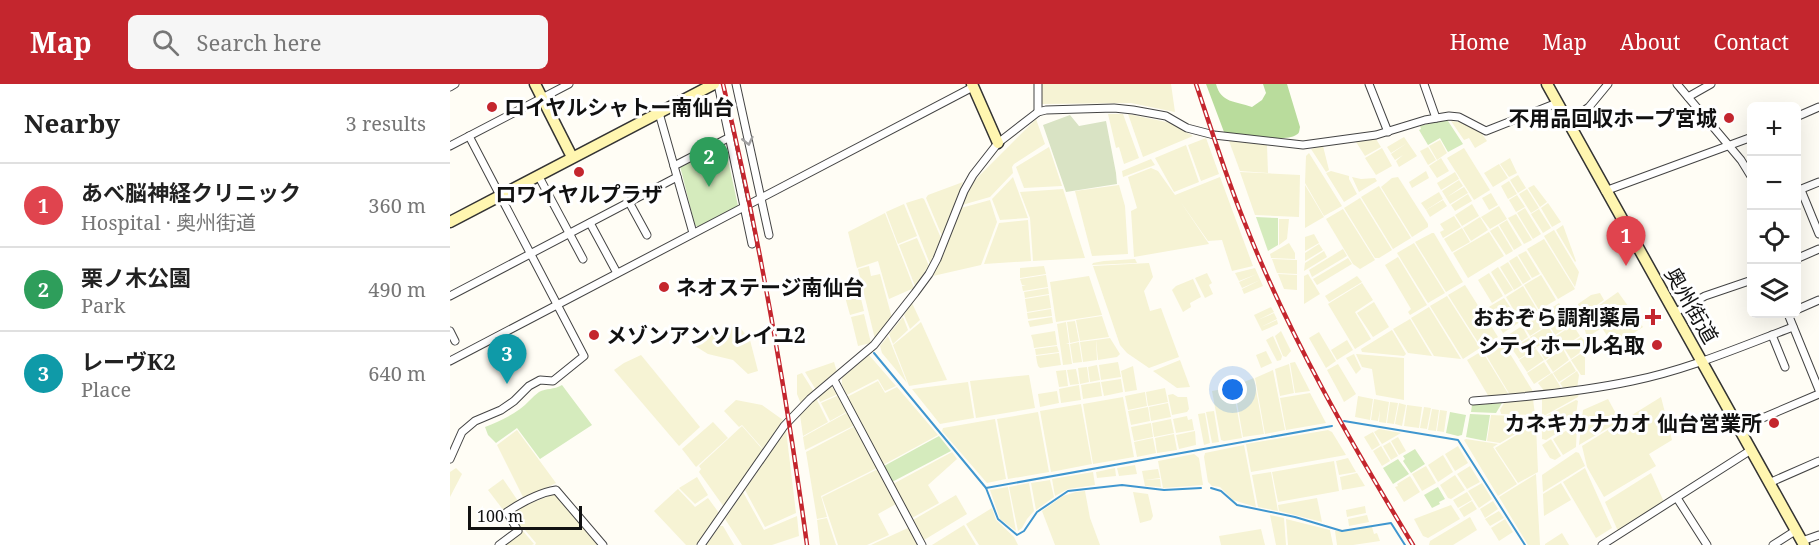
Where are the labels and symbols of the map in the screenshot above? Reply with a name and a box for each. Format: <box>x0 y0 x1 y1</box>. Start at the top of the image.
place label: ロイヤルシャトー南仙台 <box>504 93 734 121</box>
marker: ロイヤルシャトー南仙台 <box>485 100 499 114</box>
place label: 不用品回収ホープ宮城 <box>1508 104 1717 132</box>
marker: 不用品回収ホープ宮城 <box>1722 111 1736 125</box>
one-way arrow <box>741 136 754 146</box>
pin: 2 <box>690 138 728 187</box>
marker: ロワイヤルプラザ <box>572 165 586 179</box>
place label: ロワイヤルプラザ <box>495 180 663 208</box>
pin: 1 <box>1606 216 1646 266</box>
street label: 奥州街道 <box>1659 262 1725 348</box>
place label: ネオステージ南仙台 <box>676 273 865 301</box>
marker: ネオステージ南仙台 <box>657 280 671 294</box>
place label: おおぞら調剤薬局 <box>1473 303 1641 331</box>
marker: おおぞら調剤薬局 <box>1646 310 1660 324</box>
place label: メゾンアンソレイユ2 <box>606 321 806 349</box>
marker: メゾンアンソレイユ2 <box>587 328 601 342</box>
place label: シティホール名取 <box>1478 331 1645 359</box>
pin: 3 <box>488 334 526 384</box>
marker: シティホール名取 <box>1650 338 1664 352</box>
your location <box>1218 375 1247 404</box>
place label: カネキカナカオ 仙台営業所 <box>1505 409 1762 437</box>
marker: カネキカナカオ 仙台営業所 <box>1767 416 1781 430</box>
scale bar <box>468 503 582 530</box>

